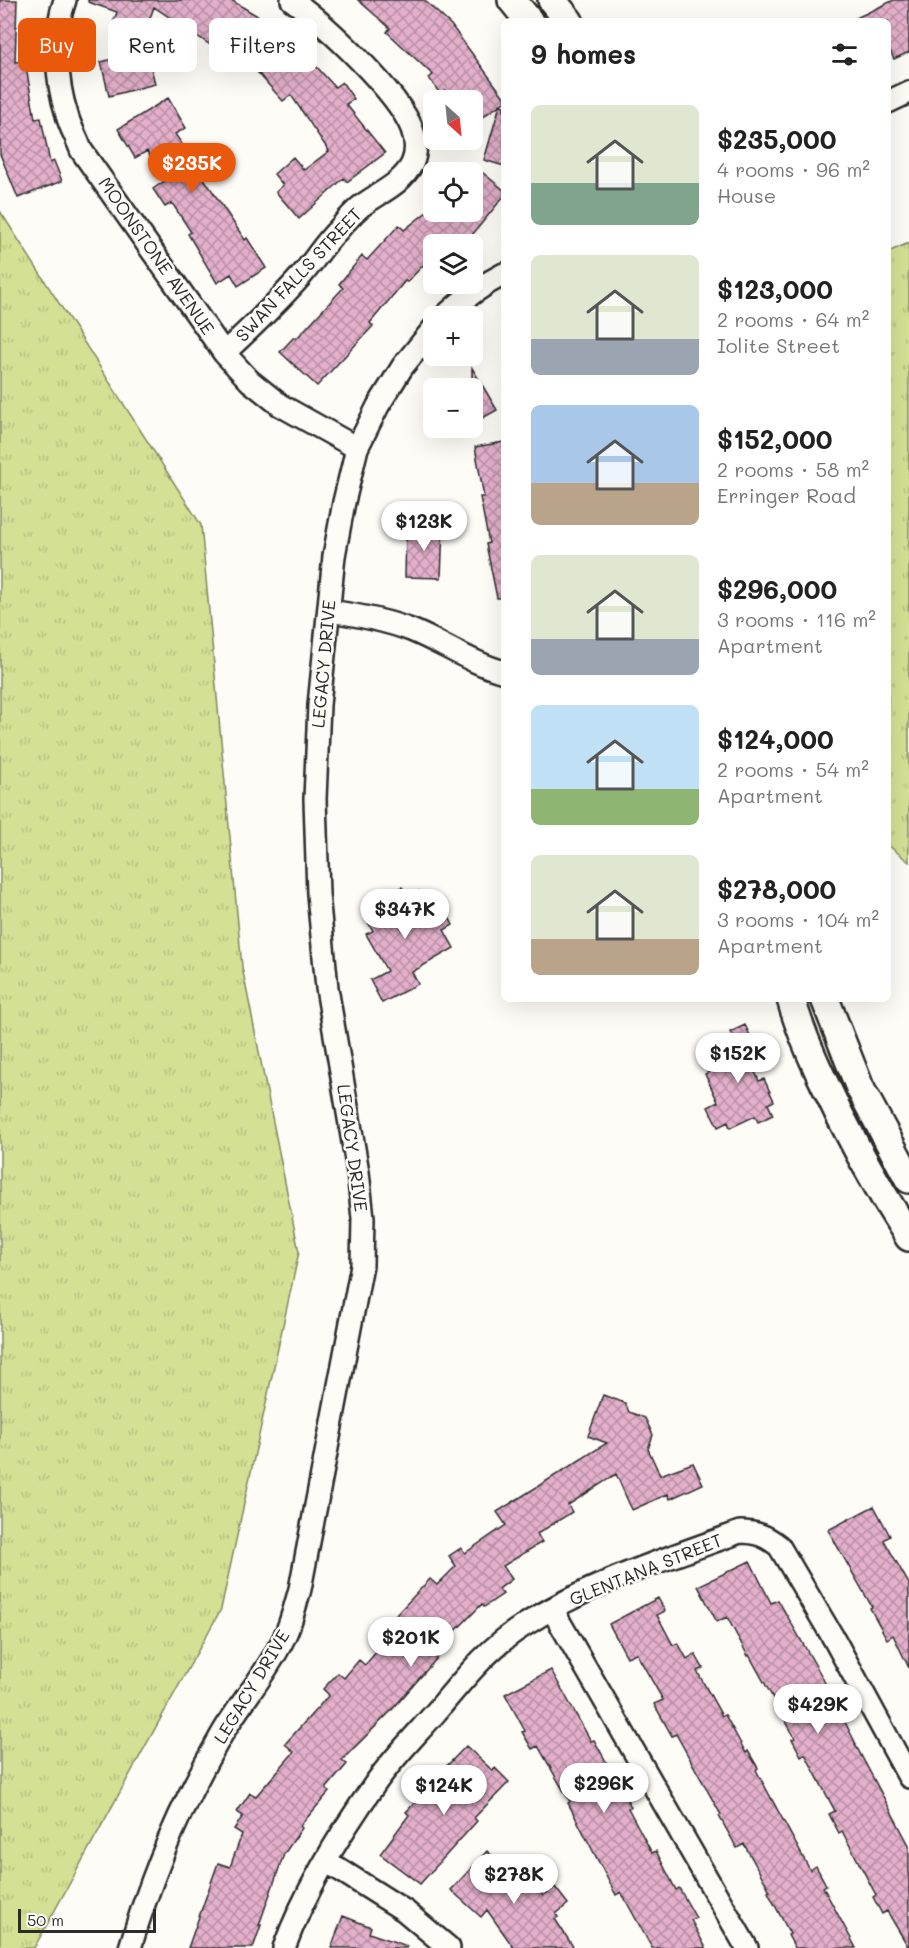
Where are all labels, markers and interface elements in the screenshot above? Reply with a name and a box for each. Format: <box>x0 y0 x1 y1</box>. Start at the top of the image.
chip: Buy <box>18 18 96 72</box>
chip: Rent <box>108 18 197 72</box>
chip: Filters <box>209 18 317 72</box>
text: 9 homes <box>531 37 636 71</box>
icon: filters <box>828 38 861 71</box>
north arrow <box>423 90 483 150</box>
map controls <box>423 90 483 438</box>
text: $235,000 <box>717 122 837 156</box>
icon: home <box>579 129 651 201</box>
pin: $235K <box>150 143 234 194</box>
text: $235K <box>162 149 222 175</box>
text: 4 rooms · 96 m² <box>717 156 870 182</box>
button: locate <box>423 162 483 222</box>
street label: MOONSTONE AVENUE <box>93 172 220 339</box>
text: House <box>717 182 776 208</box>
street label: SWAN FALLS STREET <box>230 202 367 347</box>
button: layers <box>423 234 483 294</box>
text: $123,000 <box>717 272 833 306</box>
icon: home <box>579 279 651 351</box>
button: + <box>423 306 483 366</box>
text: 2 rooms · 64 m² <box>717 306 869 332</box>
text: Iolite Street <box>717 332 840 358</box>
button: − <box>423 378 483 438</box>
text: $152,000 <box>717 422 832 456</box>
icon: home <box>579 429 651 501</box>
text: 2 rooms · 58 m² <box>717 456 869 482</box>
text: Erringer Road <box>717 482 856 508</box>
pin: $123K <box>382 501 466 552</box>
text: $123K <box>395 507 453 533</box>
text: $296,000 <box>717 572 837 606</box>
icon: home <box>579 579 651 651</box>
street label: LEGACY DRIVE <box>305 599 341 729</box>
text: 3 rooms · 116 m² <box>717 606 876 632</box>
text: Apartment <box>717 632 823 658</box>
text: $124,000 <box>717 722 834 756</box>
icon: home <box>579 729 651 801</box>
text: 2 rooms · 54 m² <box>717 756 869 782</box>
text: Apartment <box>717 782 823 808</box>
text: $278,000 <box>717 872 836 906</box>
icon: home <box>579 879 651 951</box>
pin: $347K <box>363 889 447 940</box>
text: $347K <box>374 895 436 921</box>
text: 3 rooms · 104 m² <box>717 906 879 932</box>
text: Apartment <box>717 932 823 958</box>
pin: $152K <box>696 1033 780 1084</box>
text: $152K <box>709 1039 767 1065</box>
street label: LEGACY DRIVE <box>332 1083 374 1213</box>
street label: GLENTANA STREET <box>566 1527 726 1611</box>
pin: $201K <box>369 1617 453 1668</box>
text: $201K <box>382 1623 440 1649</box>
street label: LEGACY DRIVE <box>208 1625 295 1748</box>
pin: $429K <box>776 1684 860 1735</box>
text: $429K <box>787 1690 849 1716</box>
pin: $296K <box>562 1763 646 1814</box>
pin: $124K <box>402 1765 486 1816</box>
text: $296K <box>574 1769 634 1795</box>
text: $124K <box>415 1771 473 1797</box>
pin: $278K <box>472 1854 556 1905</box>
text: $278K <box>484 1860 544 1886</box>
scale bar <box>18 1906 156 1934</box>
text: 50 m <box>27 1909 64 1930</box>

